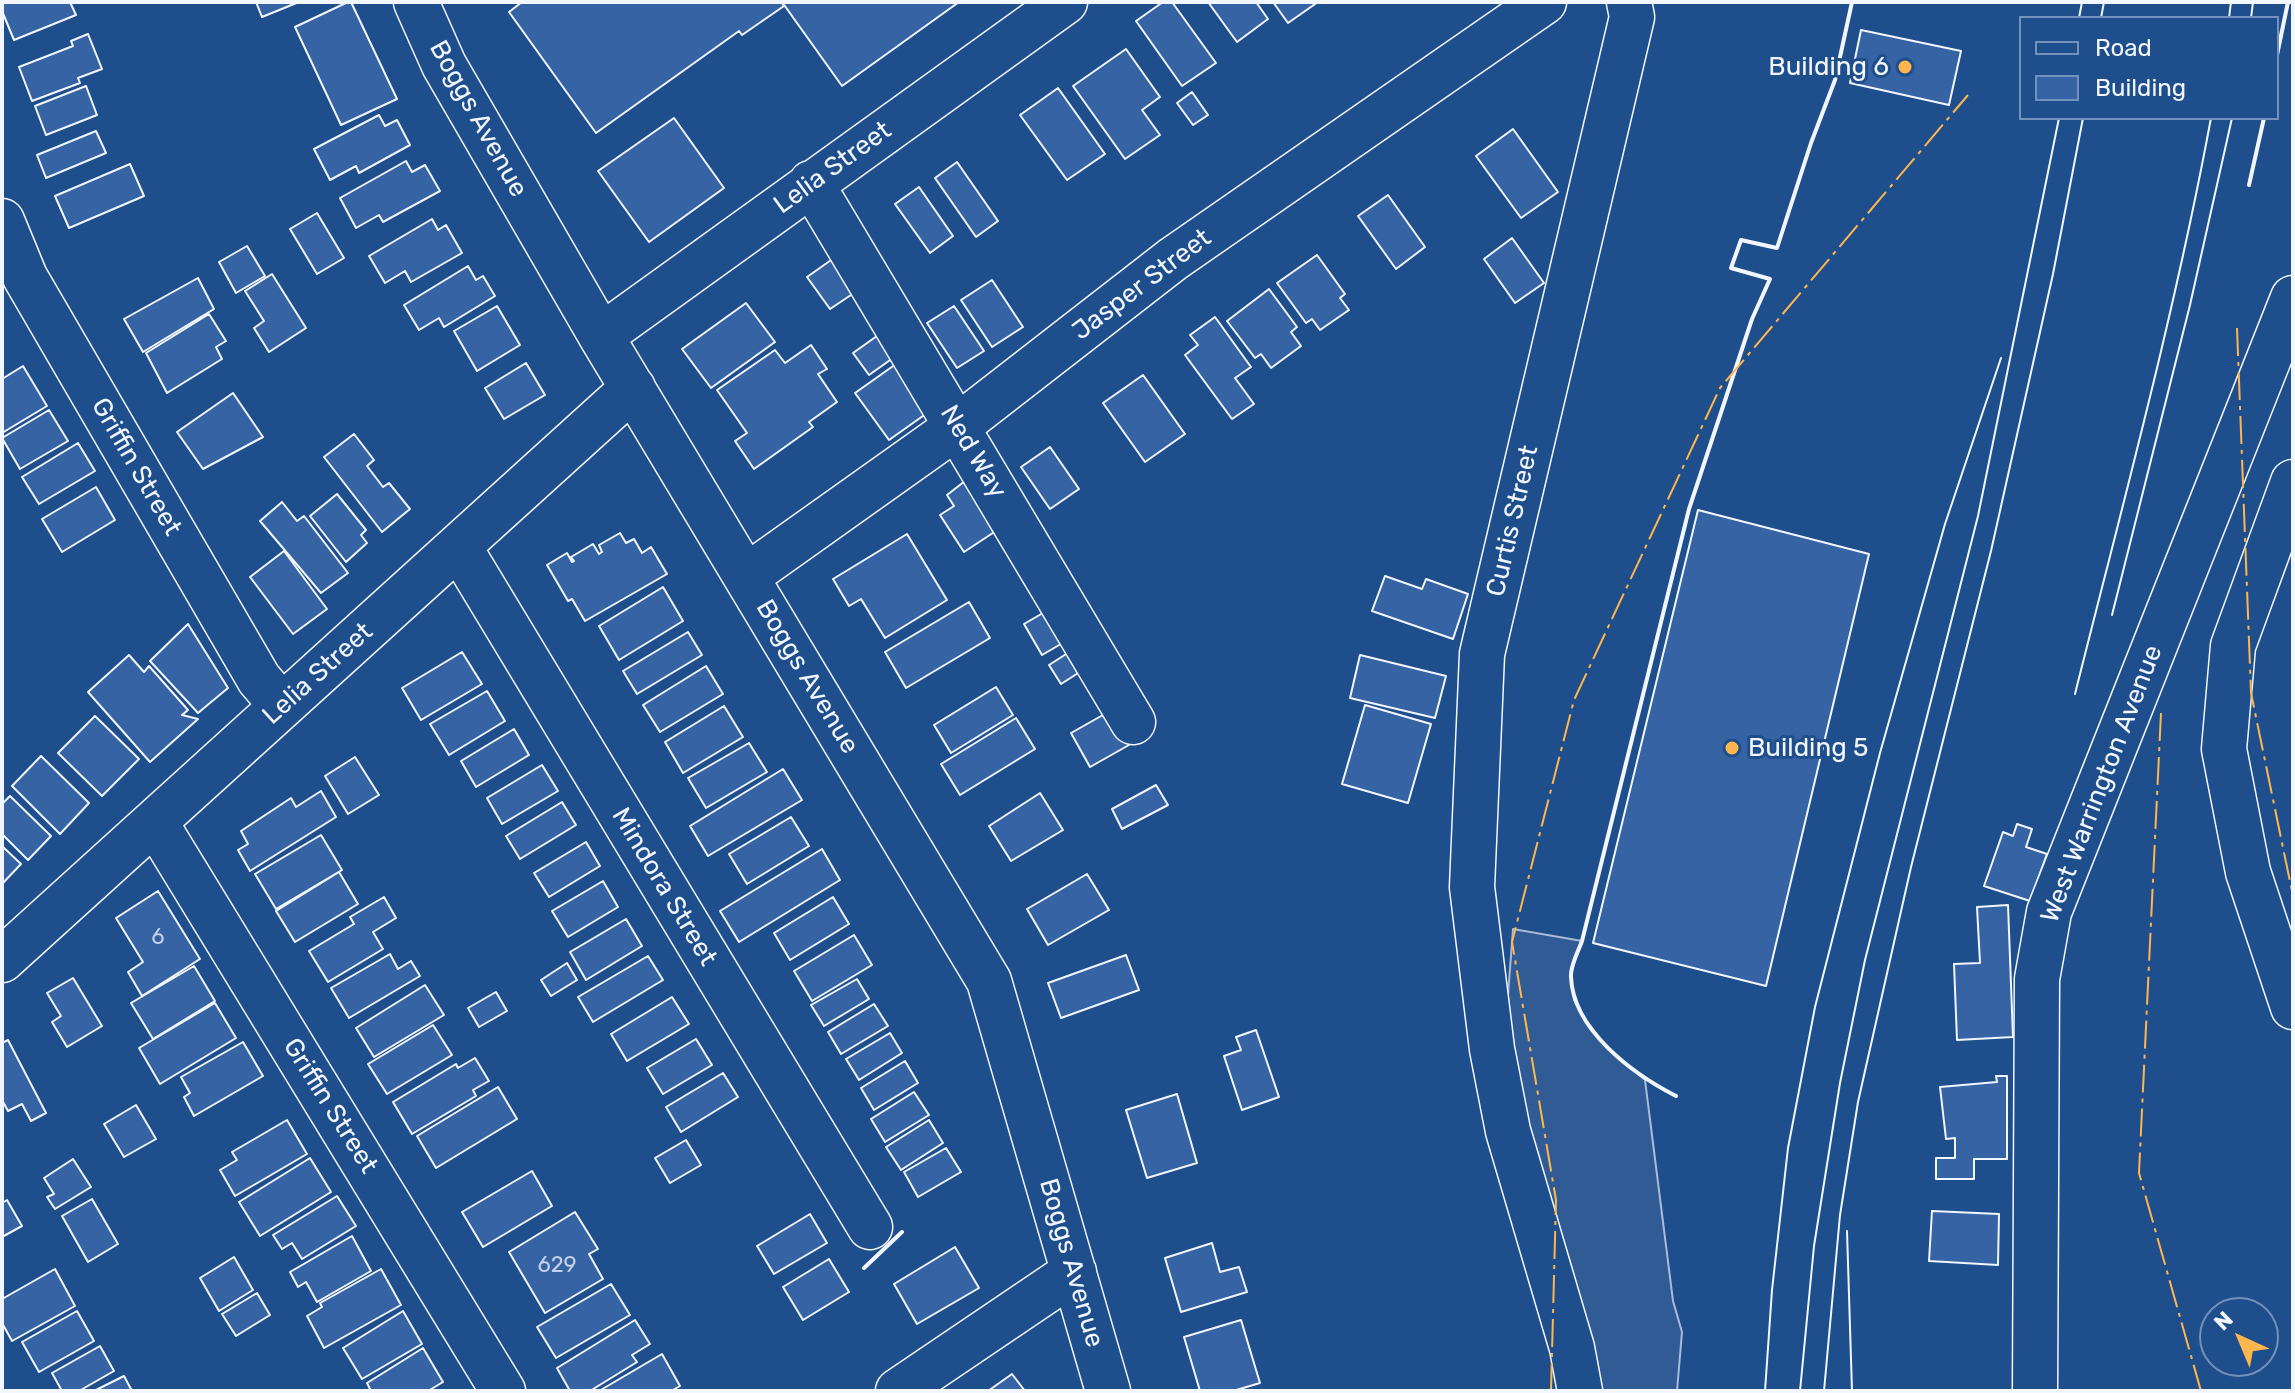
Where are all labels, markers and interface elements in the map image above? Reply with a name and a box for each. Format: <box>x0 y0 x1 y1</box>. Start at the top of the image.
legend <box>2019 16 2279 120</box>
text: Road <box>2095 34 2152 62</box>
street label: Boggs Avenue <box>422 35 534 203</box>
place label: Building 6 <box>1768 51 1889 83</box>
marker: Building 6 <box>1896 58 1914 76</box>
text: Building <box>2095 74 2186 102</box>
street label: Lelia Street <box>768 115 898 221</box>
street label: Jasper Street <box>1067 223 1217 347</box>
street label: Griffin Street <box>84 393 188 541</box>
street label: Ned Way <box>933 400 1013 504</box>
street label: Curtis Street <box>1480 442 1546 600</box>
street label: Boggs Avenue <box>749 594 865 760</box>
street label: Lelia Street <box>256 616 380 732</box>
street label: West Warrington Avenue <box>2035 641 2169 927</box>
place label: Building 5 <box>1748 732 1868 764</box>
marker: Building 5 <box>1723 739 1741 757</box>
street label: Mindora Street <box>605 802 723 972</box>
house number: 6 <box>151 925 165 951</box>
street label: Griffin Street <box>276 1033 384 1179</box>
street label: Boggs Avenue <box>1032 1175 1110 1351</box>
house number: 629 <box>537 1253 577 1279</box>
north arrow <box>2199 1297 2279 1377</box>
text: N <box>2208 1306 2238 1336</box>

